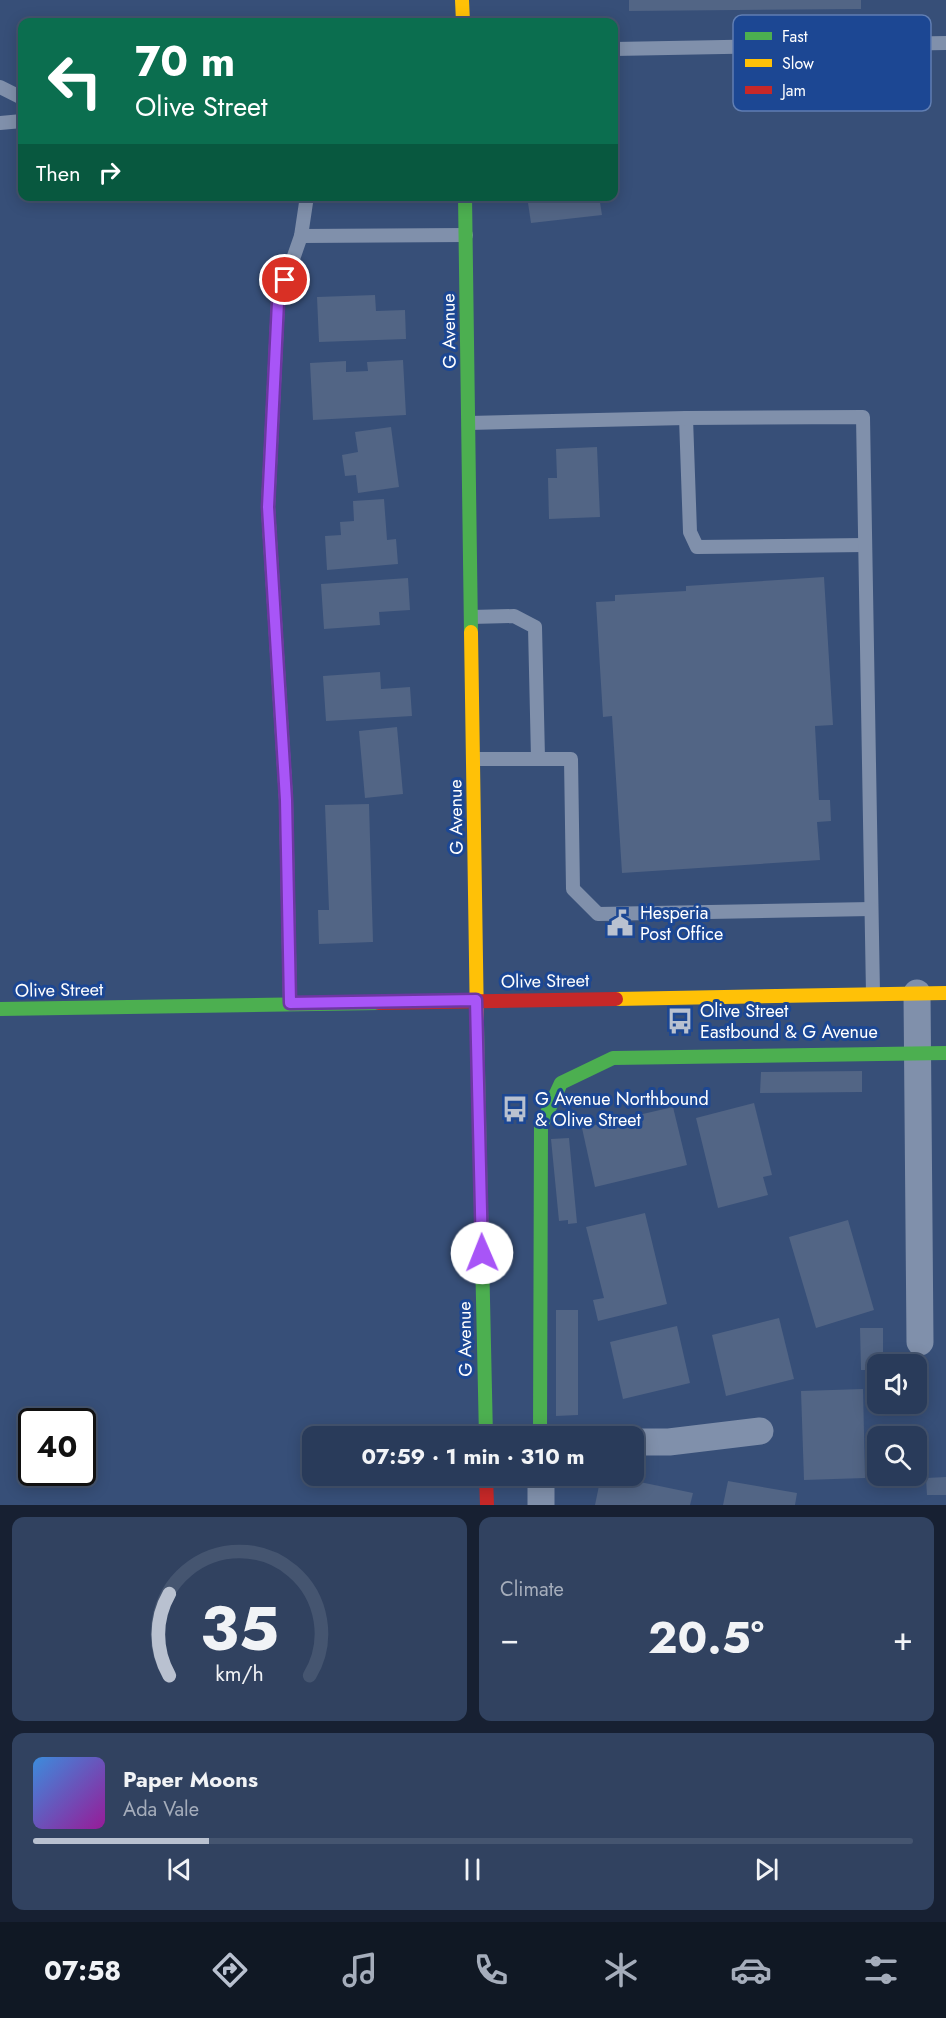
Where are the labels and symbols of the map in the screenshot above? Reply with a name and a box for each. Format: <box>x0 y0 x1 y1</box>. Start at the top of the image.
legend <box>733 15 931 111</box>
text: Fast <box>782 25 808 48</box>
text: Slow <box>782 52 814 75</box>
text: Jam <box>780 79 806 102</box>
pin <box>259 254 310 305</box>
street label: G Avenue <box>435 293 463 369</box>
street label: G Avenue <box>442 779 470 855</box>
place label: Hesperia Post Office <box>640 900 723 947</box>
public building icon: Hesperia Post Office <box>605 908 635 938</box>
street label: Olive Street <box>501 967 590 995</box>
street label: Olive Street <box>15 976 104 1004</box>
place label: Olive Street Eastbound & G Avenue <box>700 998 878 1045</box>
bus stop icon: Olive Street Eastbound & G Avenue <box>665 1006 695 1036</box>
place label: G Avenue Northbound & Olive Street <box>535 1086 709 1133</box>
bus stop icon: G Avenue Northbound & Olive Street <box>500 1094 530 1124</box>
position arrow <box>450 1221 514 1285</box>
street label: G Avenue <box>451 1301 479 1377</box>
speed limit sign: 40 <box>18 1408 96 1486</box>

